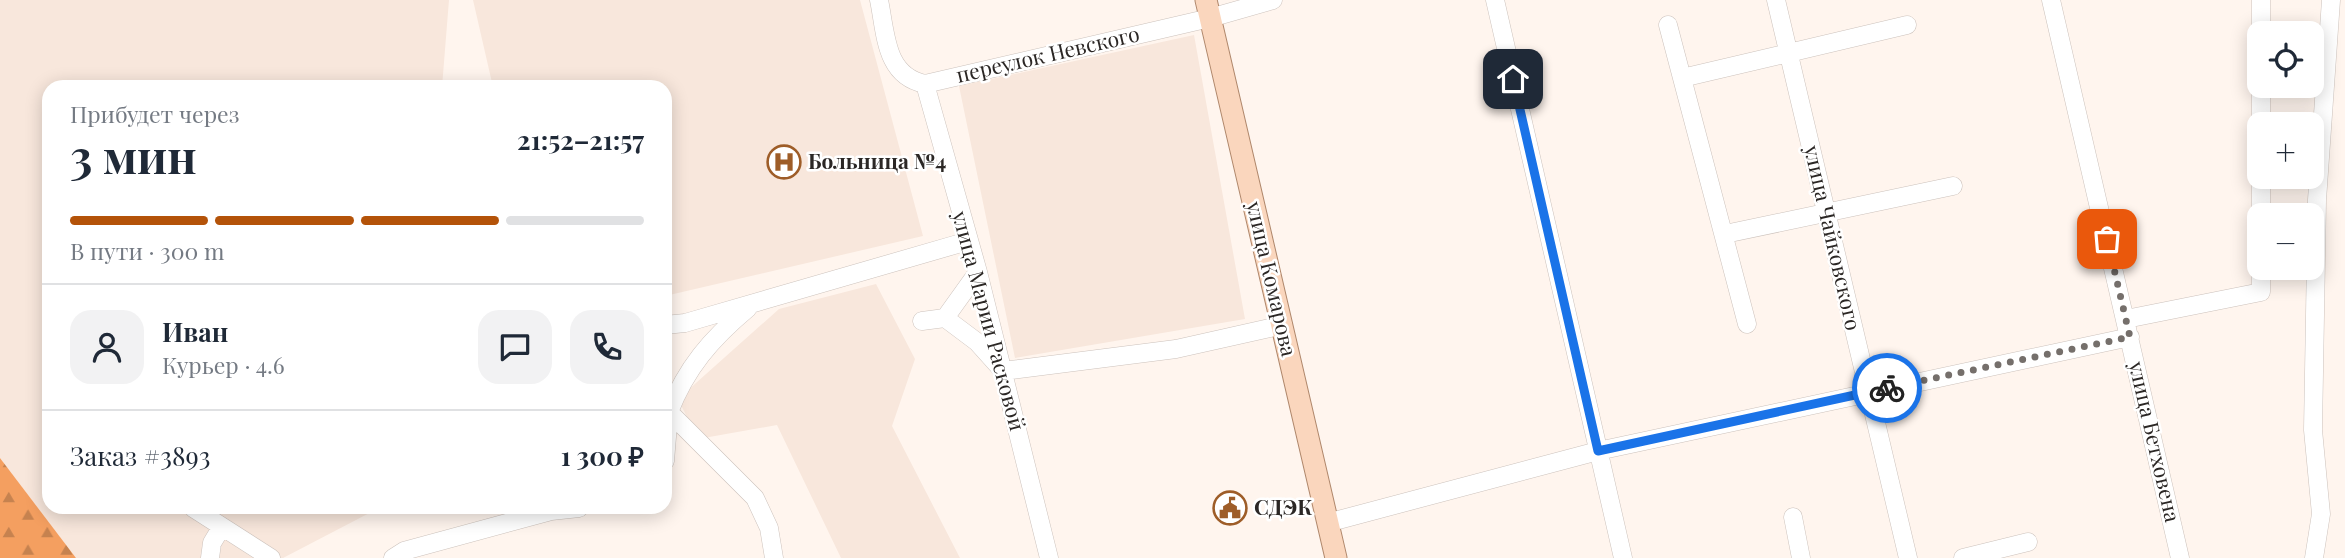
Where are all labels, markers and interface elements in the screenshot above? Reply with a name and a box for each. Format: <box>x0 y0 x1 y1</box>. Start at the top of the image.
street label: переулок Невского <box>953 18 1142 88</box>
map controls <box>2247 21 2324 280</box>
button: locate <box>2247 21 2324 98</box>
pin <box>1483 49 1543 109</box>
icon: home <box>1494 60 1532 98</box>
text: Прибудет через <box>70 98 239 129</box>
button: + <box>2247 112 2324 189</box>
text: 21:52–21:57 <box>517 122 644 157</box>
text: 3 мин <box>70 124 197 186</box>
street label: улица Чайковского <box>1799 141 1869 333</box>
hospital icon: Больница №4 <box>765 143 803 181</box>
place label: Больница №4 <box>808 146 946 174</box>
street label: улица Комарова <box>1241 197 1305 359</box>
button: − <box>2247 203 2324 280</box>
street label: улица Марии Расковой <box>947 207 1033 433</box>
pin <box>2077 209 2137 269</box>
icon: bag <box>2088 220 2126 258</box>
text: В пути · 300 m <box>70 235 225 266</box>
button: person <box>70 310 144 384</box>
button: chat <box>478 310 552 384</box>
button: phone <box>570 310 644 384</box>
text: Иван <box>162 314 228 349</box>
text: Курьер · 4.6 <box>162 349 285 380</box>
courier <box>1852 353 1922 423</box>
street label: улица Бетховена <box>2124 357 2188 525</box>
icon: bike <box>1868 369 1906 407</box>
text: Заказ #3893 <box>70 438 210 473</box>
text: 1 300 ₽ <box>561 438 644 473</box>
public building icon: СДЭК <box>1211 489 1249 527</box>
place label: СДЭК <box>1254 492 1312 520</box>

